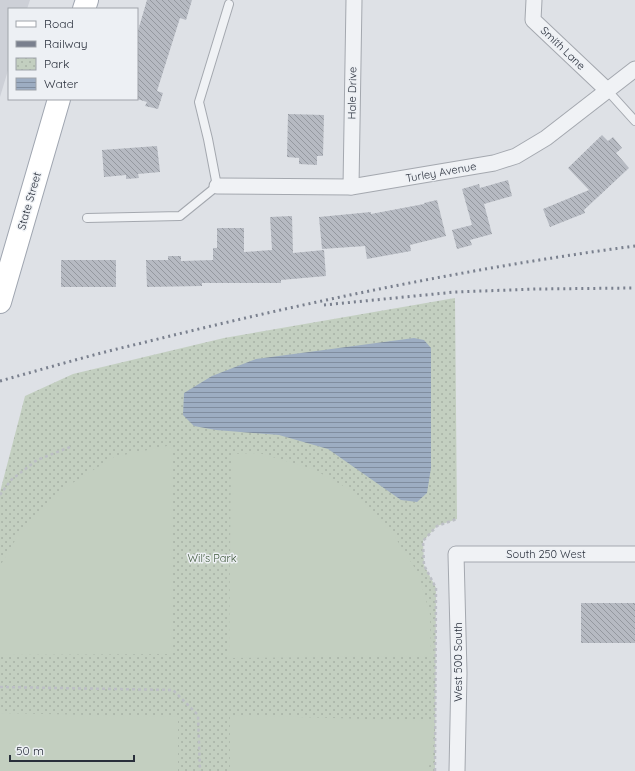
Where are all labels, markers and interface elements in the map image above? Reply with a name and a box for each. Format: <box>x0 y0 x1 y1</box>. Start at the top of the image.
legend <box>8 8 138 100</box>
text: Road <box>44 16 74 31</box>
street label: Smith Lane <box>538 23 588 73</box>
text: Railway <box>44 36 88 51</box>
text: Park <box>44 56 69 71</box>
street label: Hale Drive <box>345 67 359 119</box>
text: Water <box>44 76 79 91</box>
street label: Turley Avenue <box>405 159 477 185</box>
street label: State Street <box>14 170 44 232</box>
street label: South 250 West <box>506 547 586 561</box>
park label: Wil's Park <box>187 551 237 565</box>
street label: West 500 South <box>451 622 465 702</box>
scale bar <box>10 737 134 763</box>
text: 50 m <box>16 743 44 758</box>

